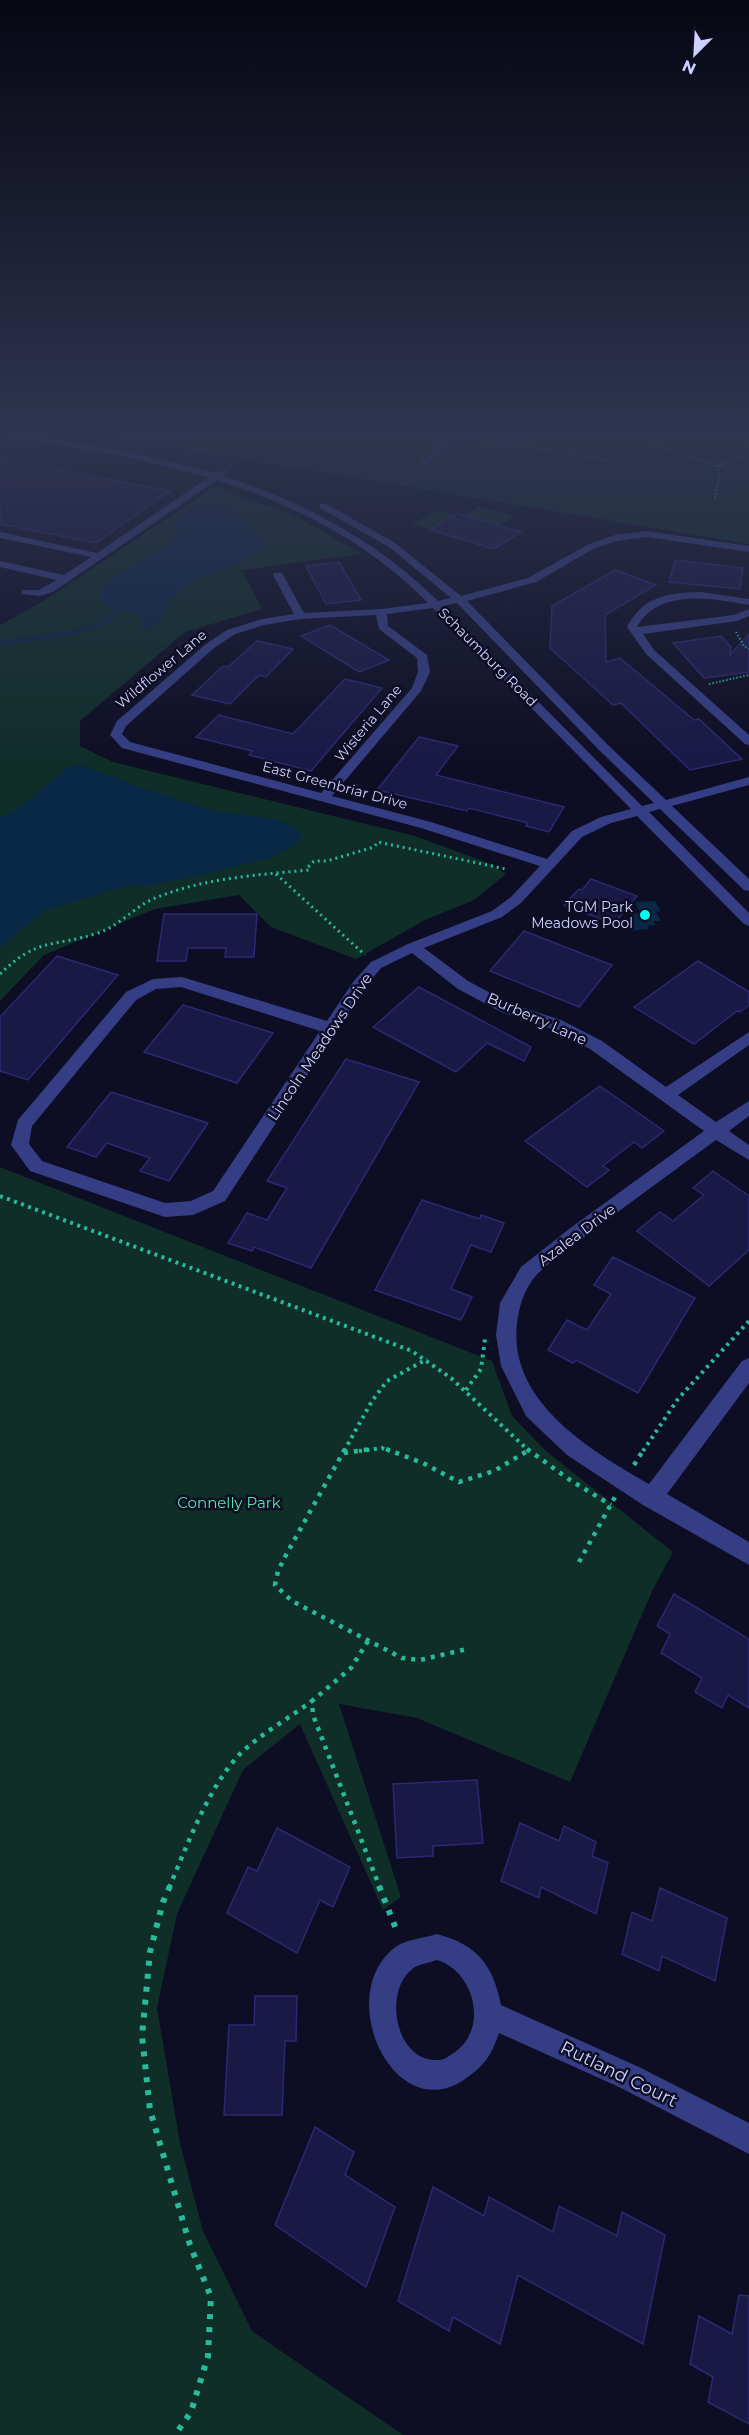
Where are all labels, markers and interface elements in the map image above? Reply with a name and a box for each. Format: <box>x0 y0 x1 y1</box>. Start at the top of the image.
north arrow <box>665 24 725 84</box>
text: N <box>679 56 699 79</box>
street label: Schaumburg Road <box>435 604 541 710</box>
street label: Wildflower Lane <box>112 626 210 712</box>
street label: Wisteria Lane <box>330 681 406 765</box>
street label: East Greenbriar Drive <box>261 757 409 813</box>
place label: TGM Park Meadows Pool <box>531 898 634 932</box>
marker: TGM Park Meadows Pool <box>638 908 652 922</box>
street label: Lincoln Meadows Drive <box>263 969 376 1124</box>
street label: Burberry Lane <box>484 988 590 1049</box>
street label: Azalea Drive <box>534 1199 619 1270</box>
park label: Connelly Park <box>177 1493 281 1512</box>
street label: Rutland Court <box>557 2036 681 2112</box>

